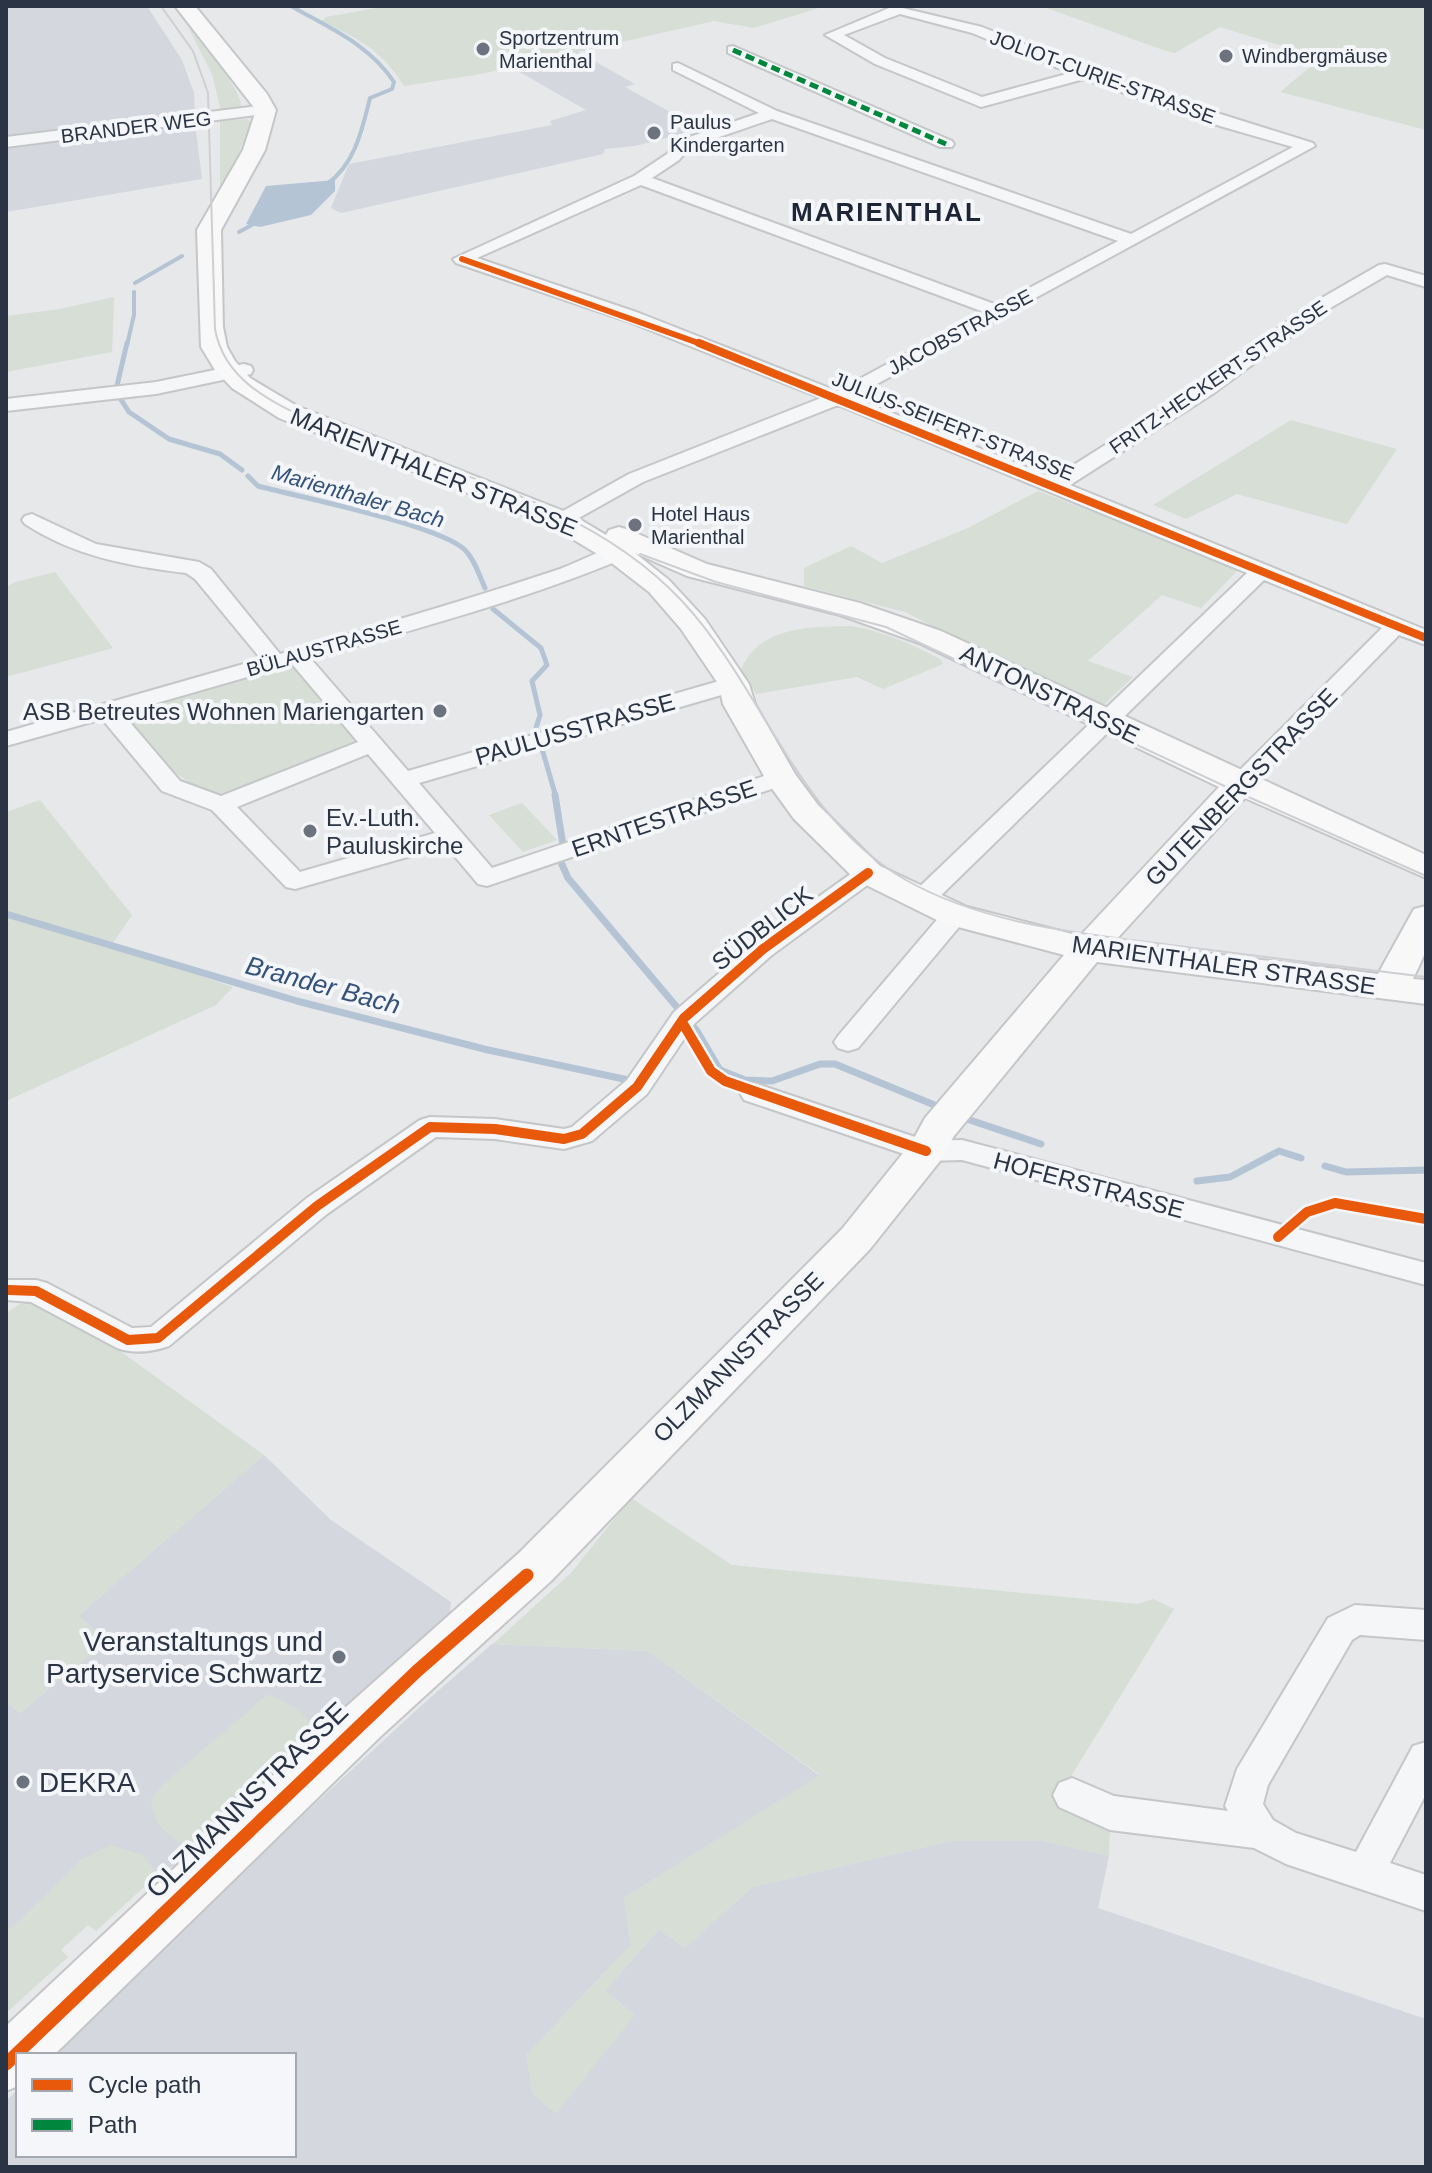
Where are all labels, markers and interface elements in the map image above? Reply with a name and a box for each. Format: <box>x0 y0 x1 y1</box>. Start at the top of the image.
street label: JOLIOT-CURIE-STRASSE <box>988 26 1218 128</box>
place label: Sportzentrum Marienthal <box>499 27 619 72</box>
marker: Sportzentrum Marienthal <box>474 40 492 58</box>
place label: Windbergmäuse <box>1242 45 1388 67</box>
marker: Windbergmäuse <box>1217 47 1235 65</box>
street label: BRANDER WEG <box>60 107 212 147</box>
place label: Paulus Kindergarten <box>670 111 785 156</box>
marker: Paulus Kindergarten <box>645 124 663 142</box>
district label: MARIENTHAL <box>791 197 983 227</box>
street label: JACOBSTRASSE <box>884 285 1036 379</box>
street label: FRITZ-HECKERT-STRASSE <box>1105 296 1331 458</box>
street label: JULIUS-SEIFERT-STRASSE <box>829 367 1077 485</box>
street label: MARIENTHALER STRASSE <box>287 402 581 542</box>
water label: Marienthaler Bach <box>269 459 447 533</box>
place label: Hotel Haus Marienthal <box>651 503 750 548</box>
marker: Hotel Haus Marienthal <box>626 516 644 534</box>
street label: BÜLAUSTRASSE <box>244 615 404 681</box>
street label: ANTONSTRASSE <box>956 639 1144 749</box>
street label: GUTENBERGSTRASSE <box>1140 683 1342 891</box>
street label: PAULUSSTRASSE <box>472 688 678 770</box>
place label: ASB Betreutes Wohnen Mariengarten <box>23 698 424 725</box>
marker: ASB Betreutes Wohnen Mariengarten <box>431 702 449 720</box>
street label: ERNTESTRASSE <box>568 774 760 862</box>
place label: Ev.-Luth. Pauluskirche <box>326 804 463 859</box>
marker: Ev.-Luth. Pauluskirche <box>301 822 319 840</box>
street label: SÜDBLICK <box>706 880 818 976</box>
street label: MARIENTHALER STRASSE <box>1070 930 1378 1000</box>
water label: Brander Bach <box>242 950 404 1020</box>
street label: HOFERSTRASSE <box>991 1147 1187 1223</box>
street label: OLZMANNSTRASSE <box>647 1266 829 1448</box>
place label: Veranstaltungs und Partyservice Schwartz <box>46 1626 323 1689</box>
marker: Veranstaltungs und Partyservice Schwartz <box>330 1648 348 1666</box>
street label: OLZMANNSTRASSE <box>140 1696 354 1904</box>
place label: DEKRA <box>39 1767 136 1798</box>
marker: DEKRA <box>14 1773 32 1791</box>
legend <box>16 2053 296 2157</box>
text: Cycle path <box>88 2071 201 2098</box>
text: Path <box>88 2111 137 2138</box>

